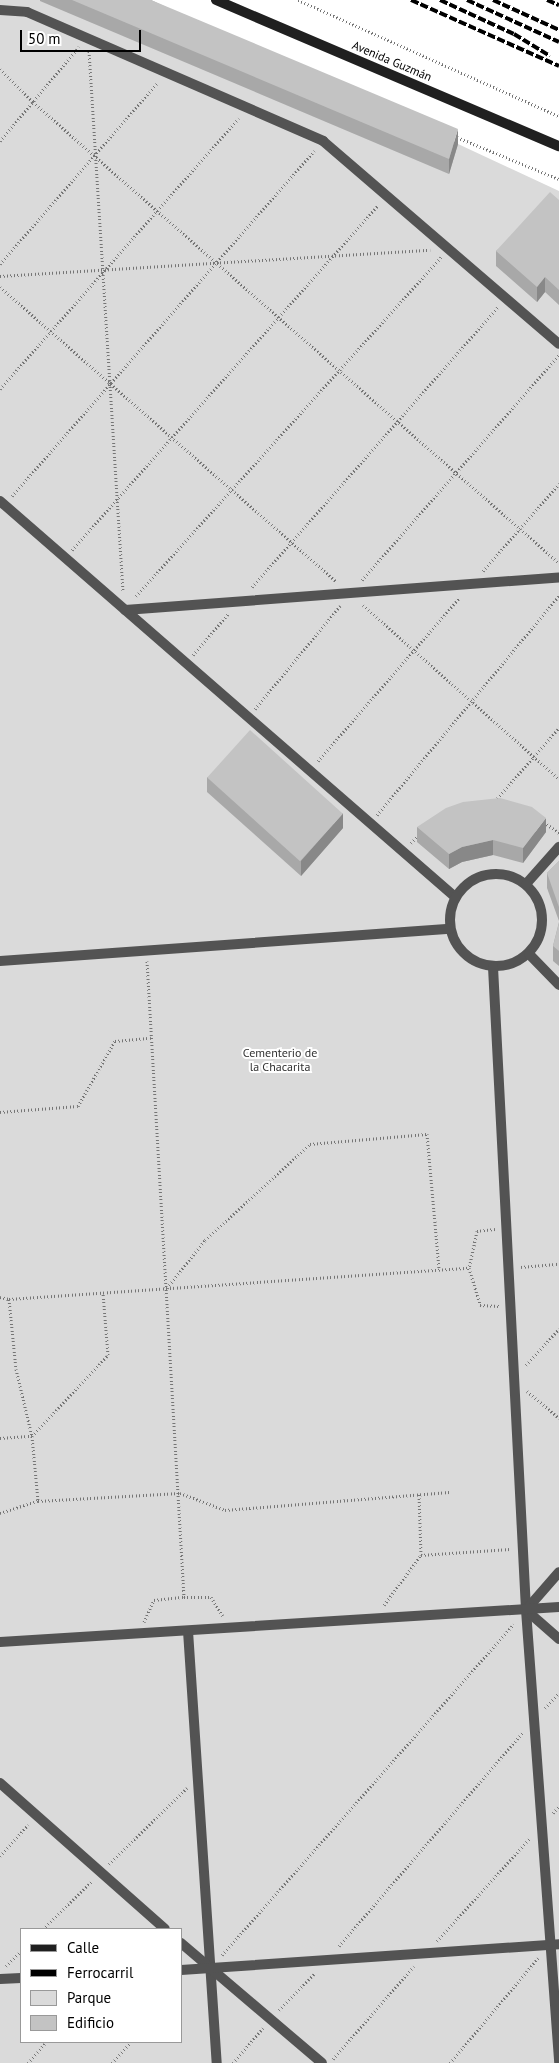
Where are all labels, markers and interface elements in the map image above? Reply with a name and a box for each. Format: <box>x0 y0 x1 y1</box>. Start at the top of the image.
scale bar <box>22 20 144 52</box>
text: 50 m <box>28 29 61 48</box>
street label: Avenida Guzmán <box>350 38 434 84</box>
park label: Cementerio de la Chacarita <box>243 1046 317 1074</box>
legend <box>20 1928 182 2043</box>
text: Calle <box>67 1938 99 1957</box>
text: Ferrocarril <box>67 1963 133 1982</box>
text: Parque <box>67 1988 111 2007</box>
text: Edificio <box>67 2013 114 2032</box>

